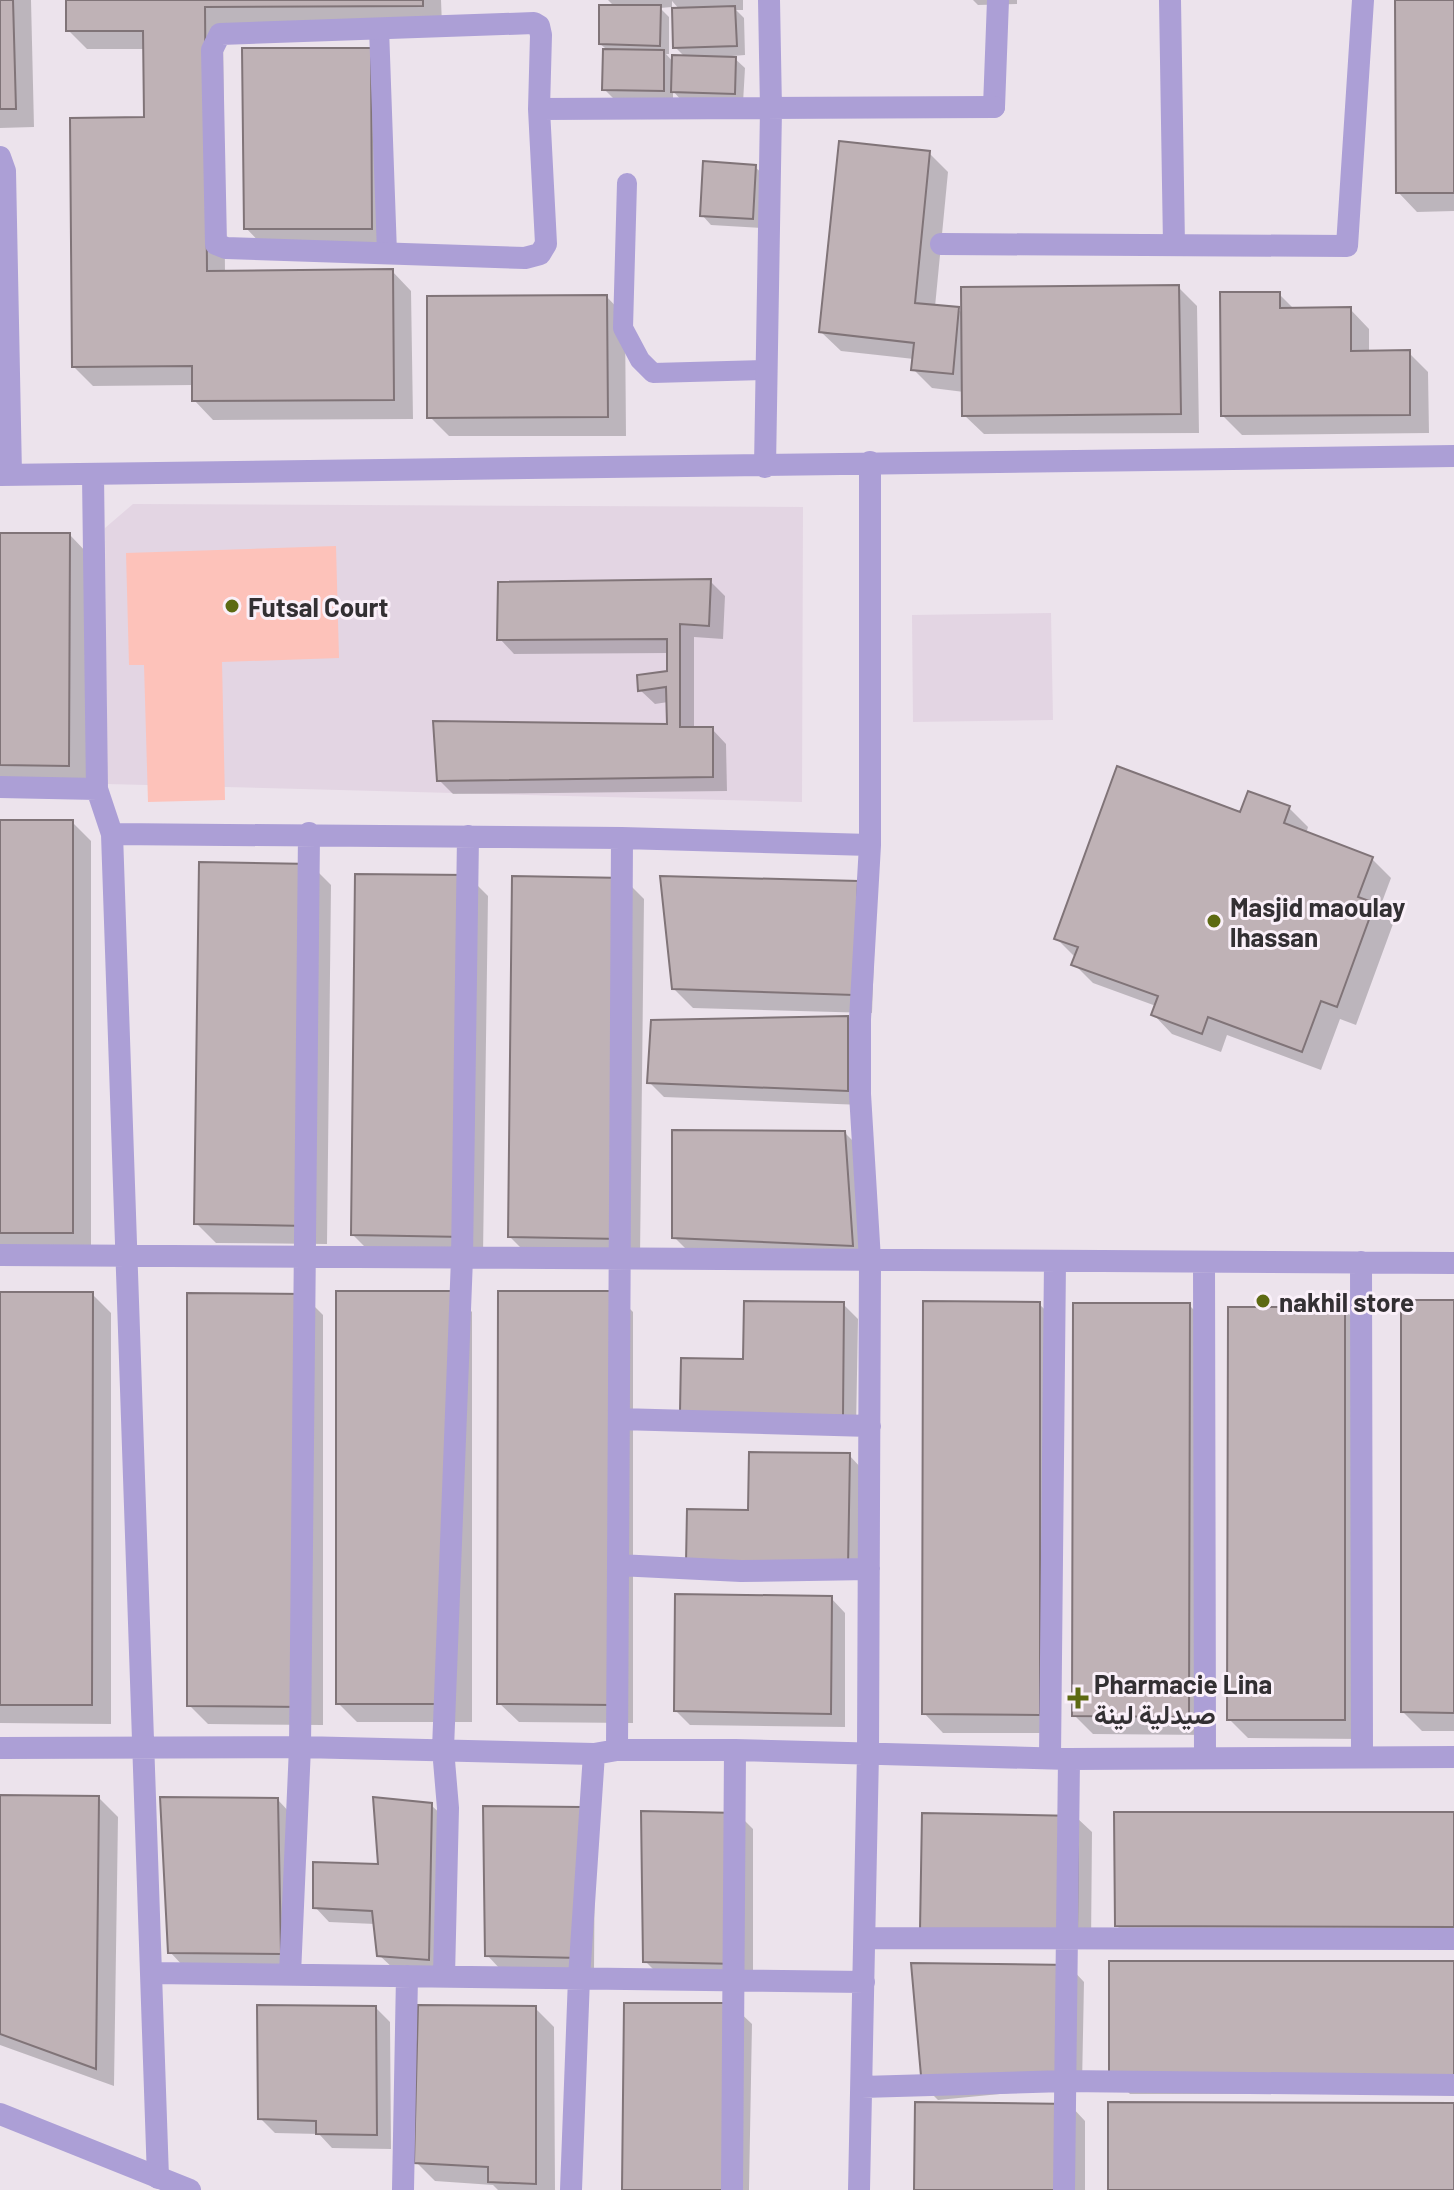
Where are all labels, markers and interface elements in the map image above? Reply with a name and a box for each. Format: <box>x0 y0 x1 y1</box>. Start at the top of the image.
place label: Futsal Court <box>248 591 389 622</box>
marker: Futsal Court <box>223 597 241 615</box>
place label: Masjid maoulay lhassan <box>1230 891 1405 952</box>
marker: Masjid maoulay lhassan <box>1205 912 1223 930</box>
place label: nakhil store <box>1279 1286 1414 1317</box>
marker: nakhil store <box>1254 1292 1272 1310</box>
place label: Pharmacie Lina صيدلية لينة <box>1094 1668 1272 1730</box>
marker: Pharmacie Lina صيدلية لينة <box>1069 1689 1087 1707</box>

